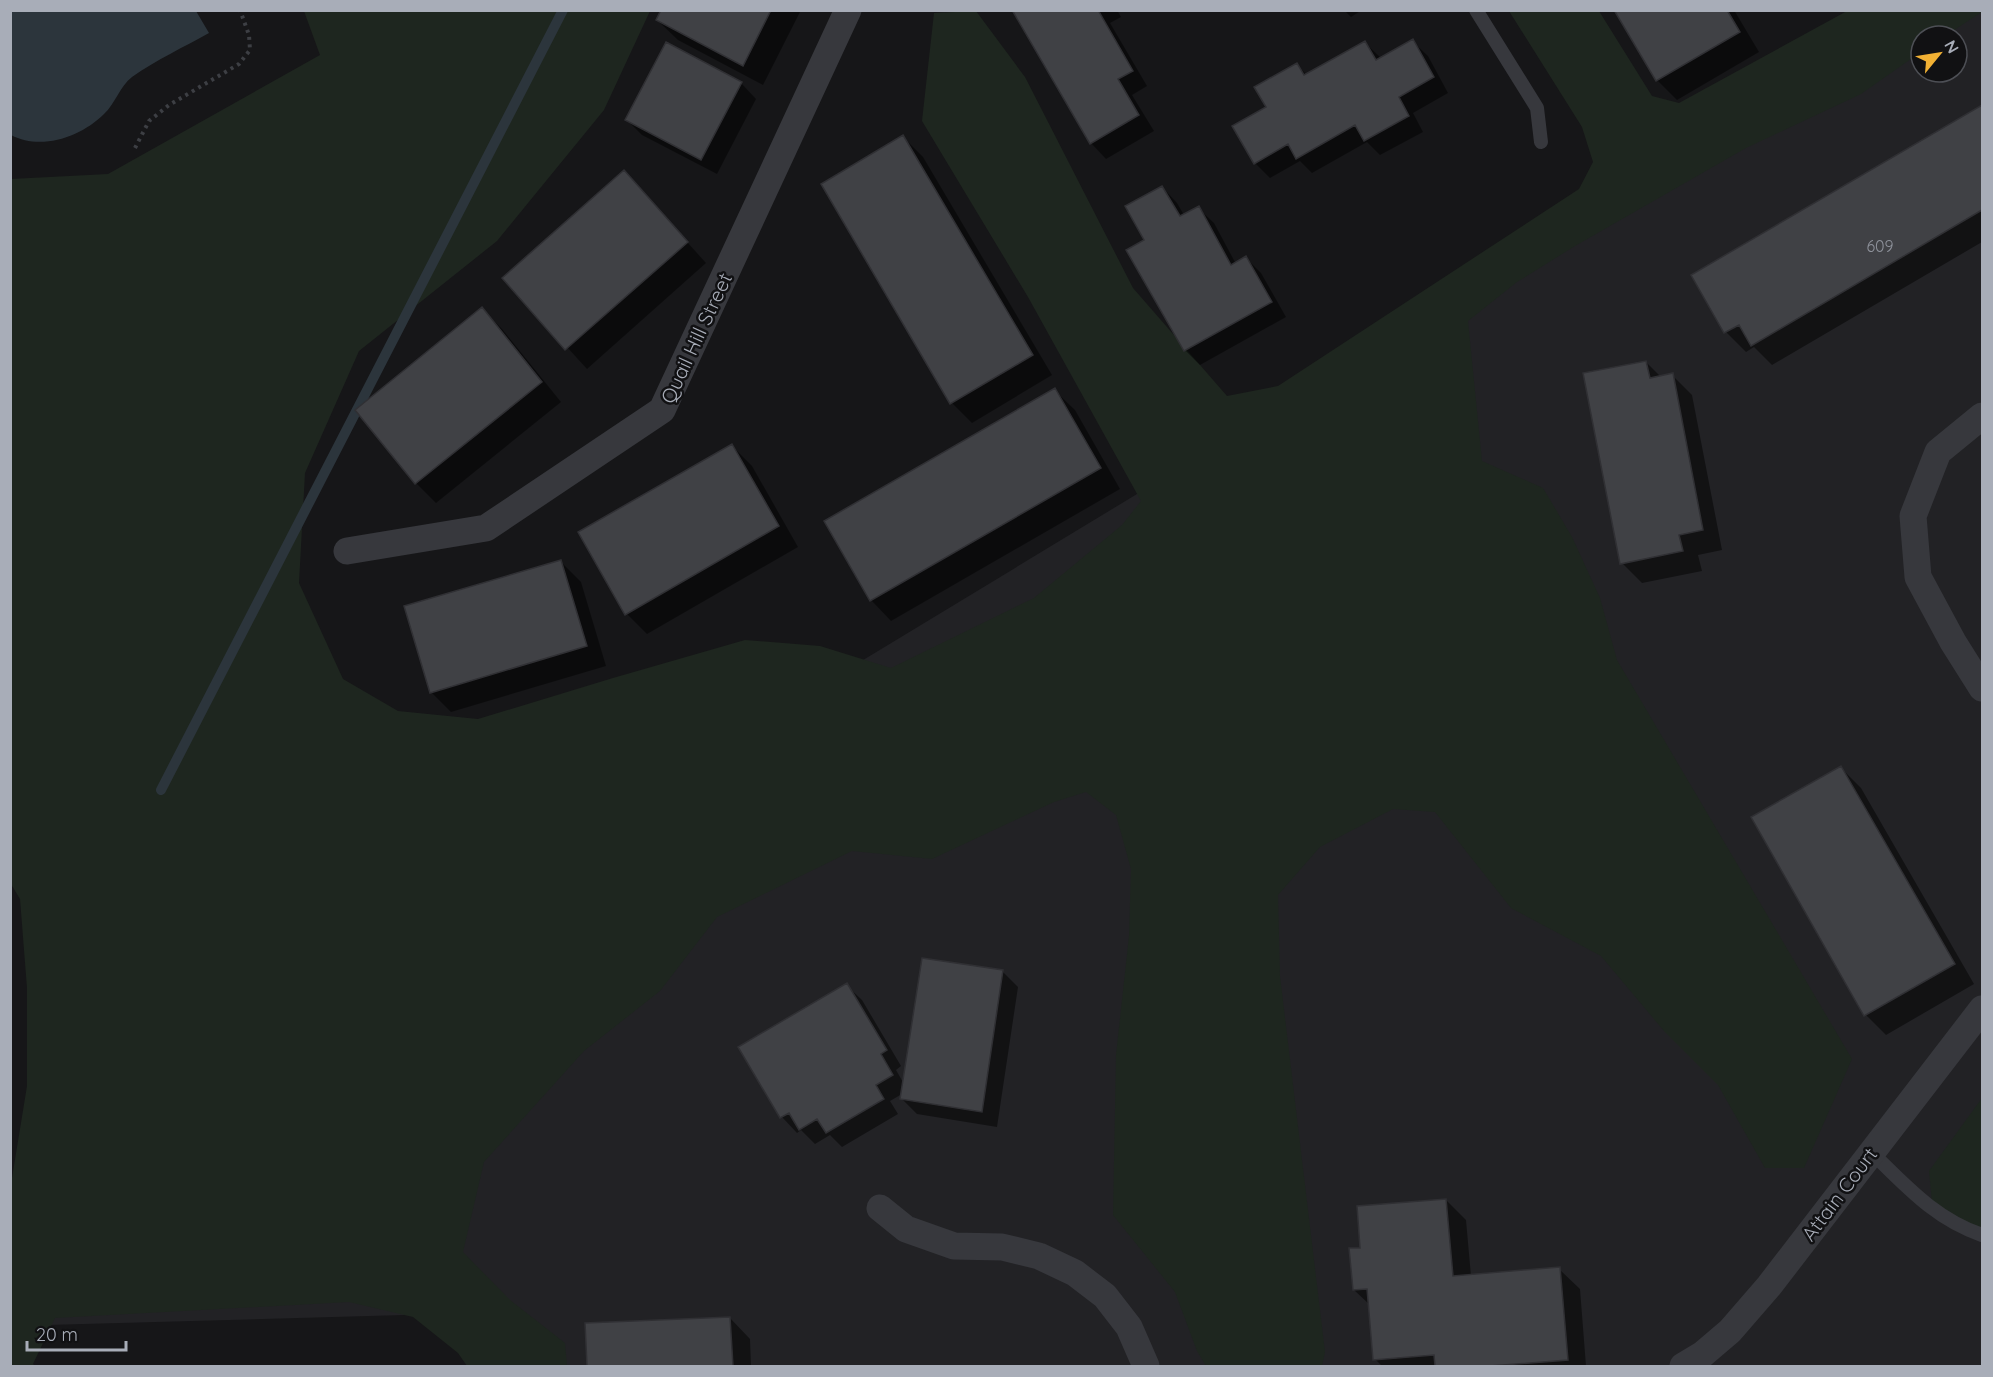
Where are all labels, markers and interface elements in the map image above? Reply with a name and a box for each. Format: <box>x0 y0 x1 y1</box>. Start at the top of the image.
north arrow <box>1909 24 1969 84</box>
text: N <box>1940 36 1964 57</box>
house number: 609 <box>1866 236 1894 256</box>
street label: Quail Hill Street <box>655 268 737 407</box>
street label: Attain Court <box>1796 1142 1882 1246</box>
scale bar <box>27 1314 126 1352</box>
text: 20 m <box>36 1323 78 1346</box>

